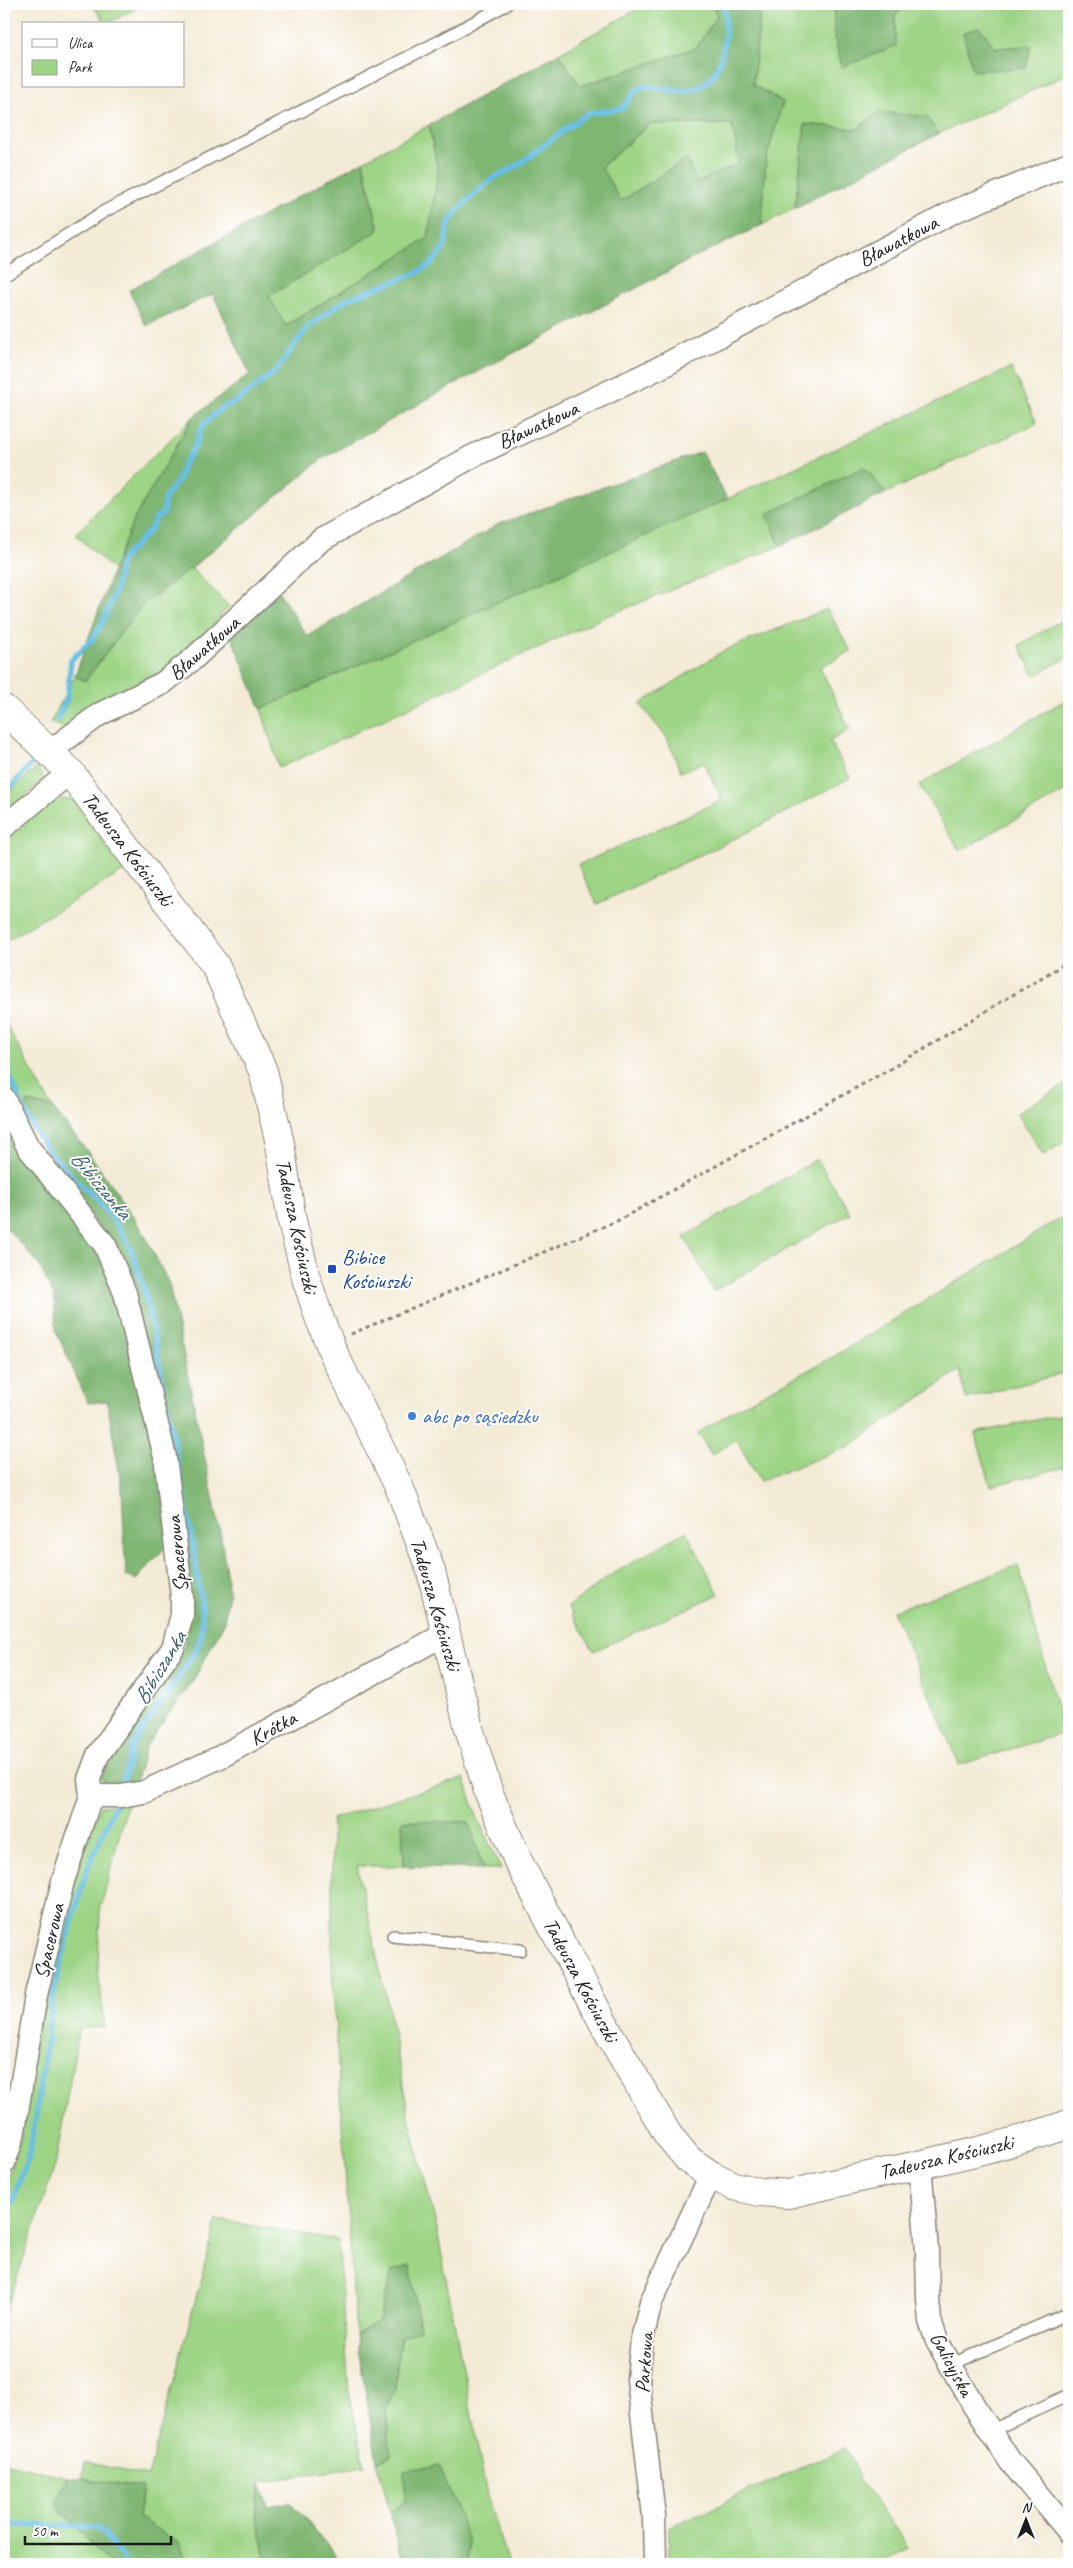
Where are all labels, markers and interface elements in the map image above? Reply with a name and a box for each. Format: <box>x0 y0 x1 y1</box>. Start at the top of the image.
legend <box>22 22 185 88</box>
text: Ulica <box>68 34 93 53</box>
text: Park <box>68 58 93 77</box>
street label: Bławatkowa <box>854 208 944 273</box>
street label: Bławatkowa <box>494 394 584 455</box>
street label: Bławatkowa <box>163 609 246 686</box>
street label: Tadeusza Kościuszki <box>77 787 181 914</box>
water label: Bibiczanka <box>64 1145 139 1227</box>
street label: Tadeusza Kościuszki <box>270 1157 325 1298</box>
place label: Bibice Kościuszki <box>342 1244 414 1294</box>
marker: Bibice Kościuszki <box>326 1263 338 1275</box>
place label: abc po sąsiedzku <box>422 1403 539 1429</box>
marker: abc po sąsiedzku <box>406 1410 418 1422</box>
street label: Spacerowa <box>160 1513 194 1593</box>
street label: Tadeusza Kościuszki <box>405 1535 468 1676</box>
water label: Bibiczanka <box>127 1624 194 1710</box>
street label: Krótka <box>245 1704 302 1751</box>
street label: Spacerowa <box>28 1899 71 1981</box>
street label: Tadeusza Kościuszki <box>537 1914 626 2049</box>
street label: Tadeusza Kościuszki <box>877 2128 1018 2185</box>
street label: Galicyjska <box>924 2327 981 2403</box>
street label: Parkowa <box>629 2330 659 2394</box>
north arrow <box>1000 2496 1050 2546</box>
text: N <box>1022 2499 1033 2516</box>
scale bar <box>25 2513 171 2545</box>
text: 50 m <box>32 2522 59 2541</box>

